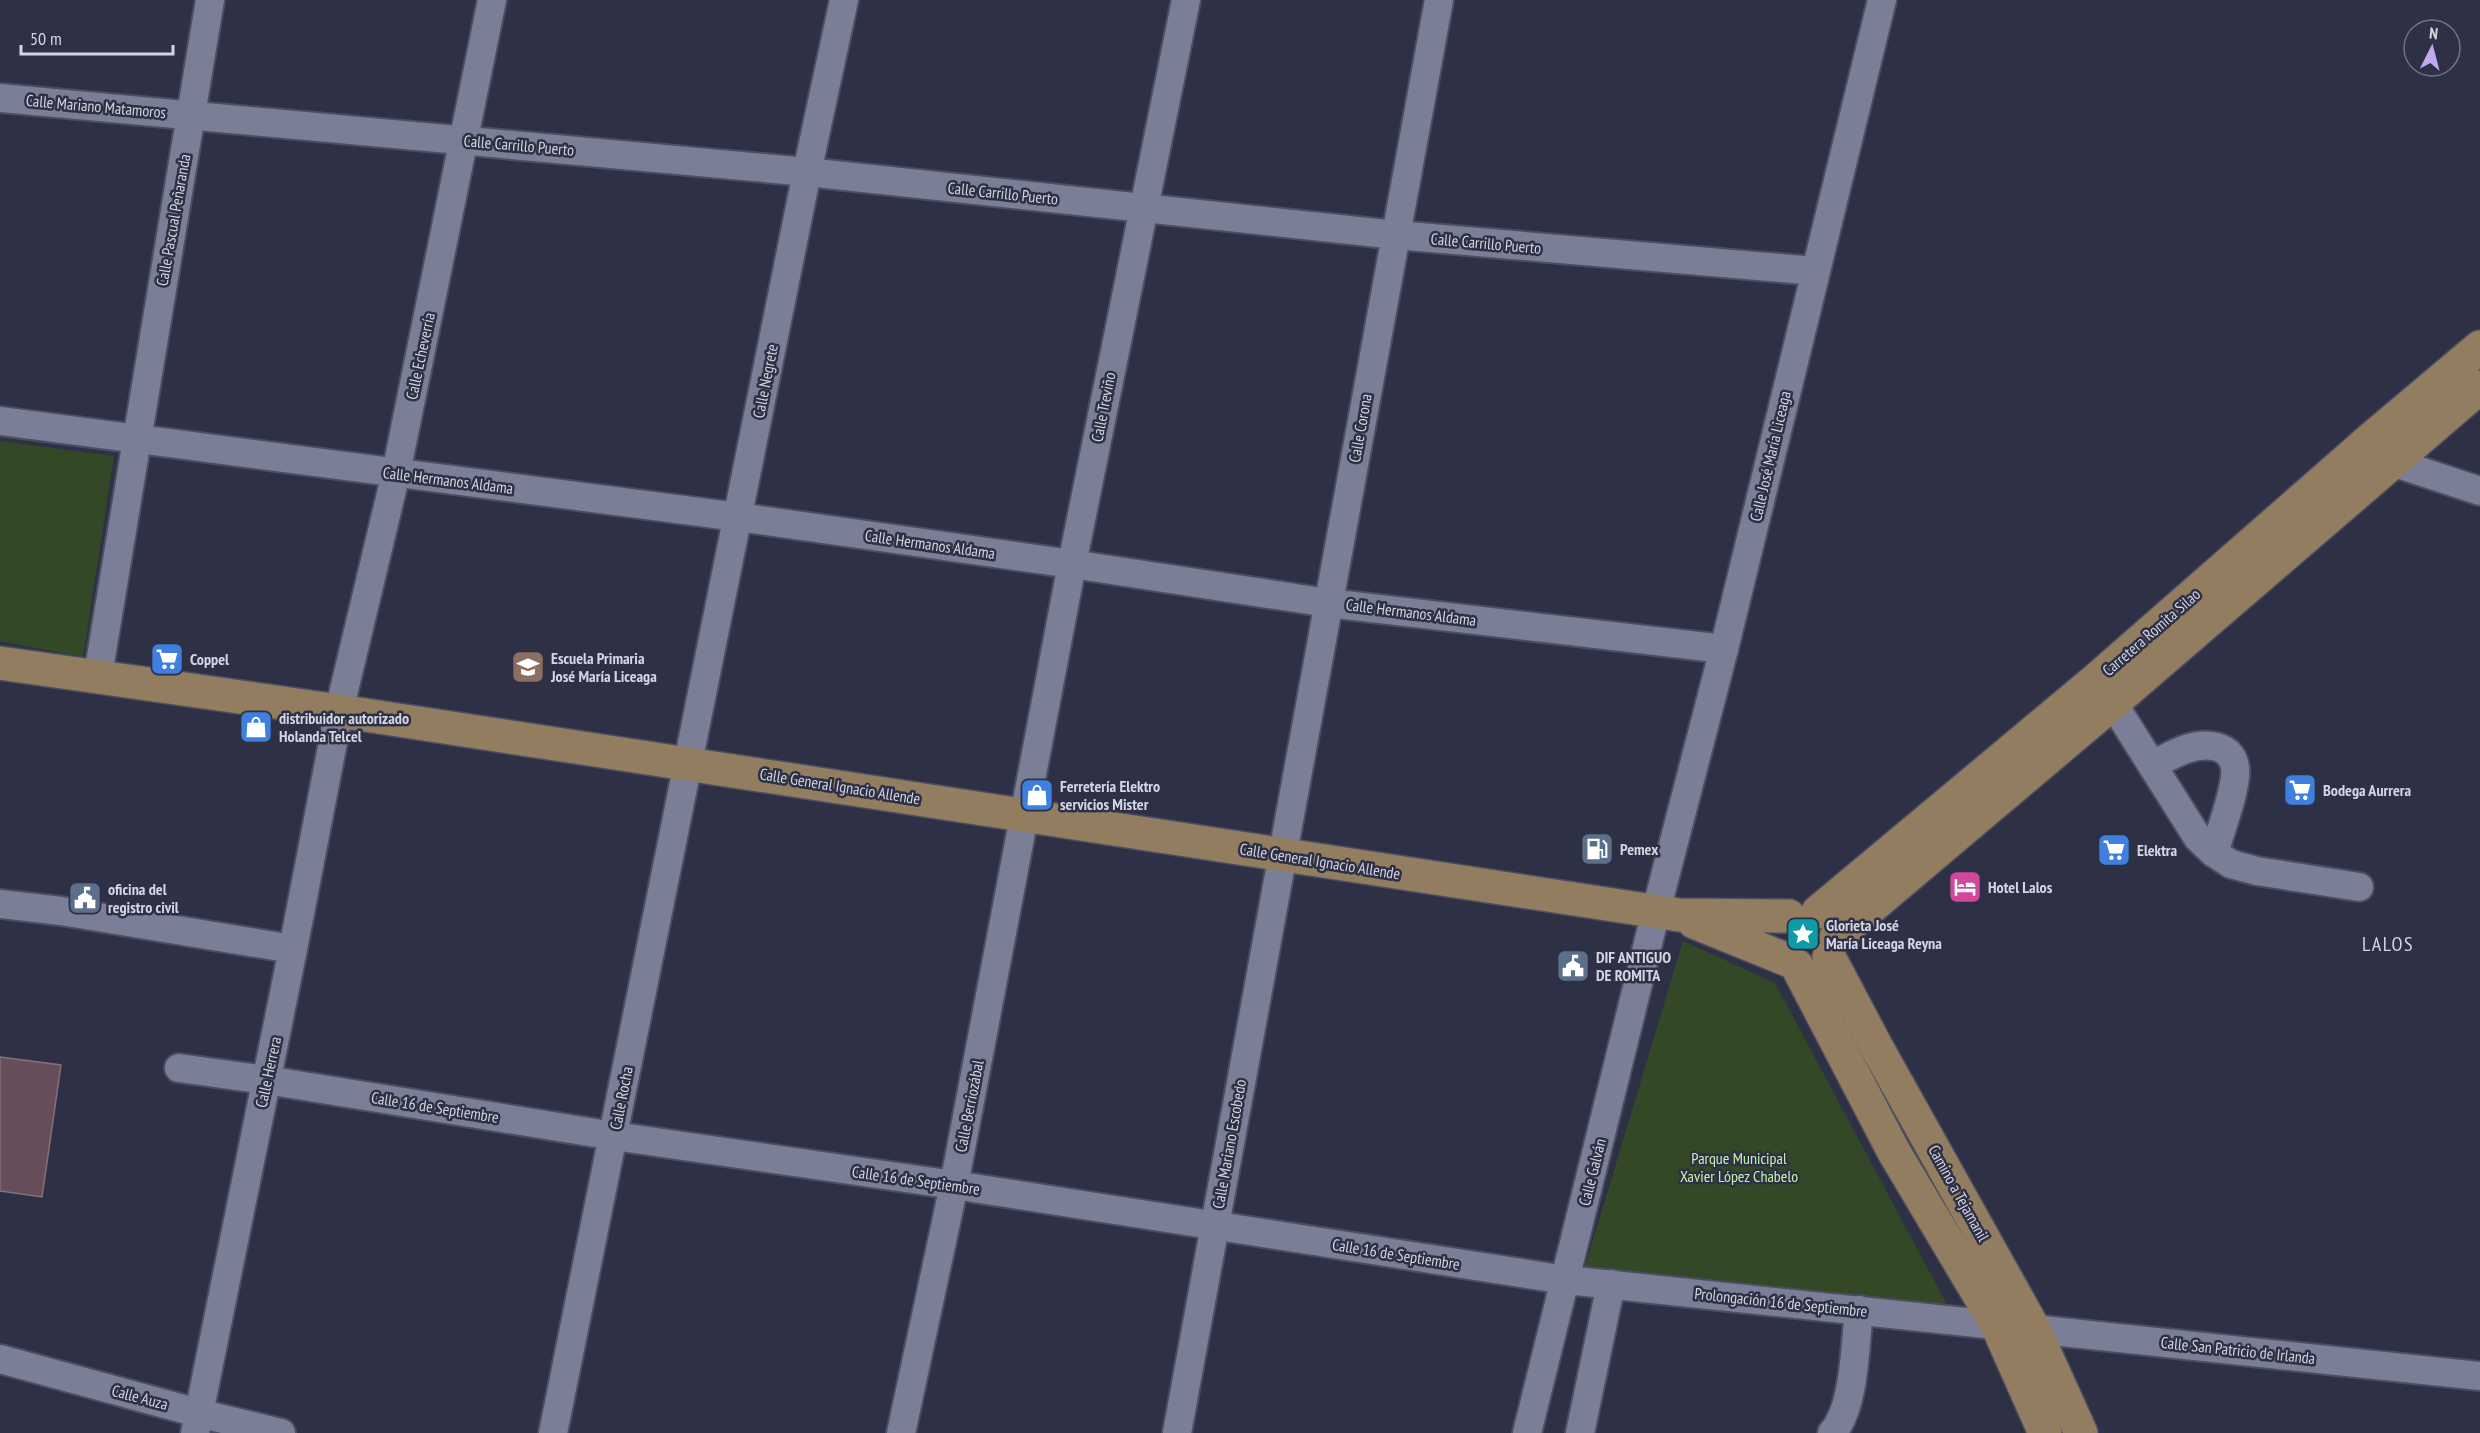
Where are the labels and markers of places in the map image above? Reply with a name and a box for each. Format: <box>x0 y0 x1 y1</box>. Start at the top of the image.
supermarket icon: Coppel <box>149 641 185 677</box>
place label: Escuela Primaria José María Liceaga <box>550 648 657 686</box>
place label: Coppel <box>190 649 229 669</box>
school or university icon: Escuela Primaria José María Liceaga <box>510 649 546 685</box>
place label: distribuidor autorizado Holanda Telcel <box>279 708 409 746</box>
shop icon: distribuidor autorizado Holanda Telcel <box>238 709 274 745</box>
supermarket icon: Bodega Aurrera <box>2282 772 2318 808</box>
place label: Ferretería Elektro servicios Mister <box>1060 776 1160 814</box>
shop icon: Ferretería Elektro servicios Mister <box>1019 777 1055 813</box>
place label: Bodega Aurrera <box>2323 780 2411 800</box>
fuel station icon: Pemex <box>1579 831 1615 867</box>
supermarket icon: Elektra <box>2096 832 2132 868</box>
place label: Pemex <box>1620 839 1658 859</box>
place label: Elektra <box>2137 840 2178 860</box>
hotel icon: Hotel Lalos <box>1947 869 1983 905</box>
place label: Hotel Lalos <box>1988 877 2053 897</box>
place label: oficina del registro civil <box>108 879 179 917</box>
public building icon: oficina del registro civil <box>67 880 103 916</box>
place label: Glorieta José María Liceaga Reyna <box>1826 915 1942 953</box>
place icon: Glorieta José María Liceaga Reyna <box>1785 916 1821 952</box>
place label: DIF ANTIGUO DE ROMITA <box>1596 947 1671 985</box>
public building icon: DIF ANTIGUO DE ROMITA <box>1555 948 1591 984</box>

